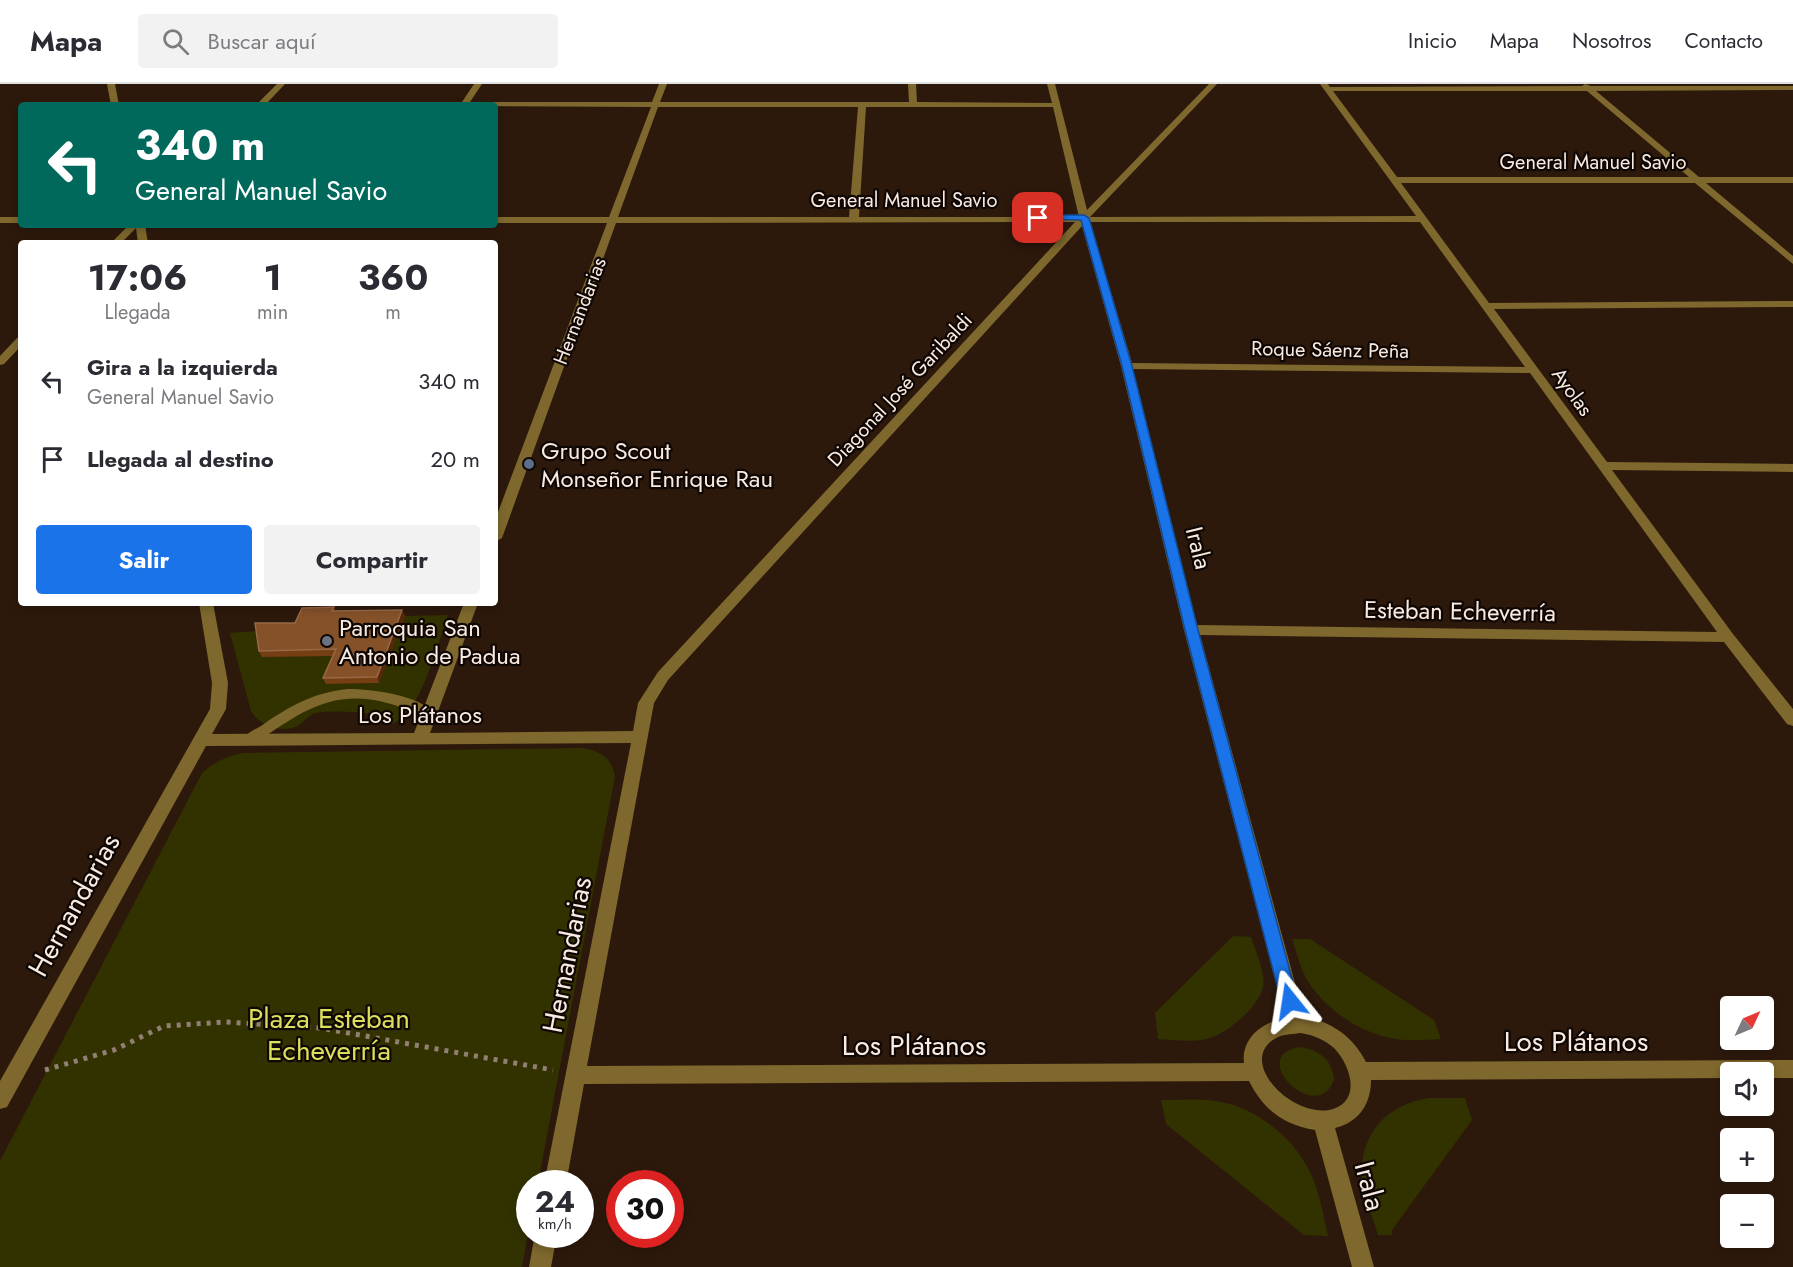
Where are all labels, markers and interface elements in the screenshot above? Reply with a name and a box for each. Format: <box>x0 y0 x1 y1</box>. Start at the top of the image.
search box <box>138 14 558 68</box>
text: Mapa <box>30 21 102 62</box>
icon: search <box>159 25 192 58</box>
text: Buscar aquí <box>207 25 316 57</box>
text: Inicio <box>1408 26 1457 56</box>
text: Mapa <box>1490 26 1539 56</box>
text: Nosotros <box>1572 26 1651 56</box>
text: Contacto <box>1684 26 1763 56</box>
text: 340 m <box>135 115 265 176</box>
icon: left <box>36 126 114 204</box>
street label: General Manuel Savio <box>1500 148 1686 177</box>
text: General Manuel Savio <box>135 171 387 210</box>
street label: General Manuel Savio <box>811 186 997 215</box>
pin <box>1012 192 1063 243</box>
icon: arrive <box>1021 201 1054 234</box>
text: 17:06 <box>88 251 187 303</box>
text: 1 <box>263 251 282 303</box>
text: 360 <box>358 251 428 303</box>
street label: Hernandarias <box>546 253 614 369</box>
text: Llegada <box>105 298 170 327</box>
text: min <box>257 298 288 327</box>
text: m <box>385 298 401 327</box>
street label: Diagonal José Garibaldi <box>821 307 979 473</box>
street label: Roque Sáenz Peña <box>1251 334 1409 366</box>
text: Gira a la izquierda <box>87 351 278 383</box>
street label: Ayolas <box>1544 362 1600 422</box>
icon: left <box>36 365 69 398</box>
text: 340 m <box>418 365 480 397</box>
text: General Manuel Savio <box>87 383 274 412</box>
place label: Grupo Scout Monseñor Enrique Rau <box>541 433 773 496</box>
icon: arrive <box>36 443 69 476</box>
text: Llegada al destino <box>87 443 274 475</box>
text: 20 m <box>431 443 480 475</box>
marker: Grupo Scout Monseñor Enrique Rau <box>522 457 536 471</box>
street label: Irala <box>1177 523 1221 573</box>
button: Salir <box>36 525 252 594</box>
button: Compartir <box>264 525 480 594</box>
street label: Esteban Echeverría <box>1364 592 1556 630</box>
place label: Parroquia San Antonio de Padua <box>339 610 521 673</box>
marker: Parroquia San Antonio de Padua <box>320 634 334 648</box>
street label: Los Plátanos <box>358 697 482 732</box>
street label: Hernandarias <box>18 826 130 984</box>
street label: Hernandarias <box>532 874 602 1036</box>
position arrow <box>1258 969 1322 1033</box>
north arrow <box>1720 996 1774 1050</box>
map controls <box>1720 996 1774 1248</box>
park label: Plaza Esteban Echeverría <box>248 998 410 1071</box>
street label: Los Plátanos <box>1504 1021 1648 1062</box>
street label: Los Plátanos <box>842 1025 986 1066</box>
button: sound <box>1720 1062 1774 1116</box>
button: + <box>1720 1128 1774 1182</box>
street label: Irala <box>1344 1157 1396 1215</box>
speed limit sign: 30 <box>606 1170 684 1248</box>
text: 24 <box>535 1180 575 1223</box>
button: − <box>1720 1194 1774 1248</box>
text: km/h <box>538 1213 572 1235</box>

